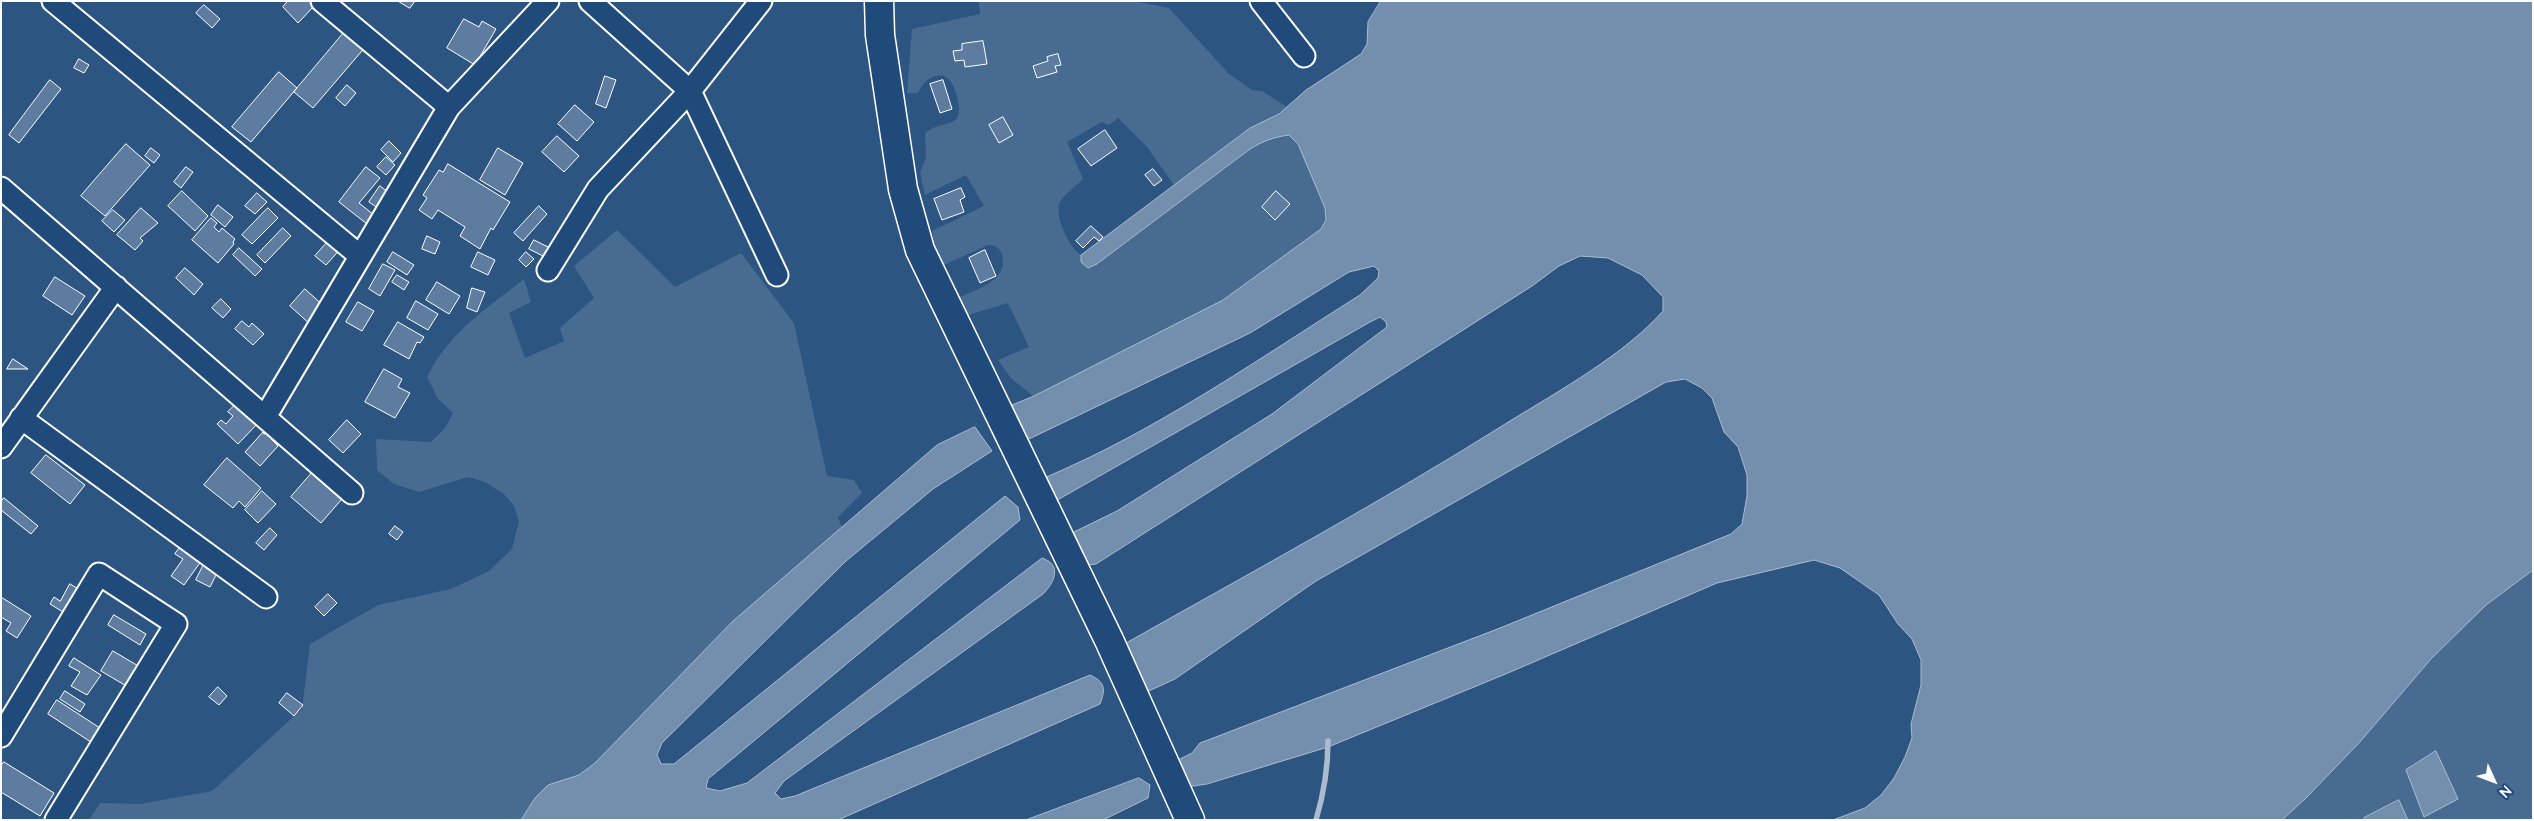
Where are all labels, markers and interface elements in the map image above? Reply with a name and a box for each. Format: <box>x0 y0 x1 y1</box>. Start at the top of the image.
north arrow <box>2469 756 2519 806</box>
text: N <box>2495 781 2515 801</box>

